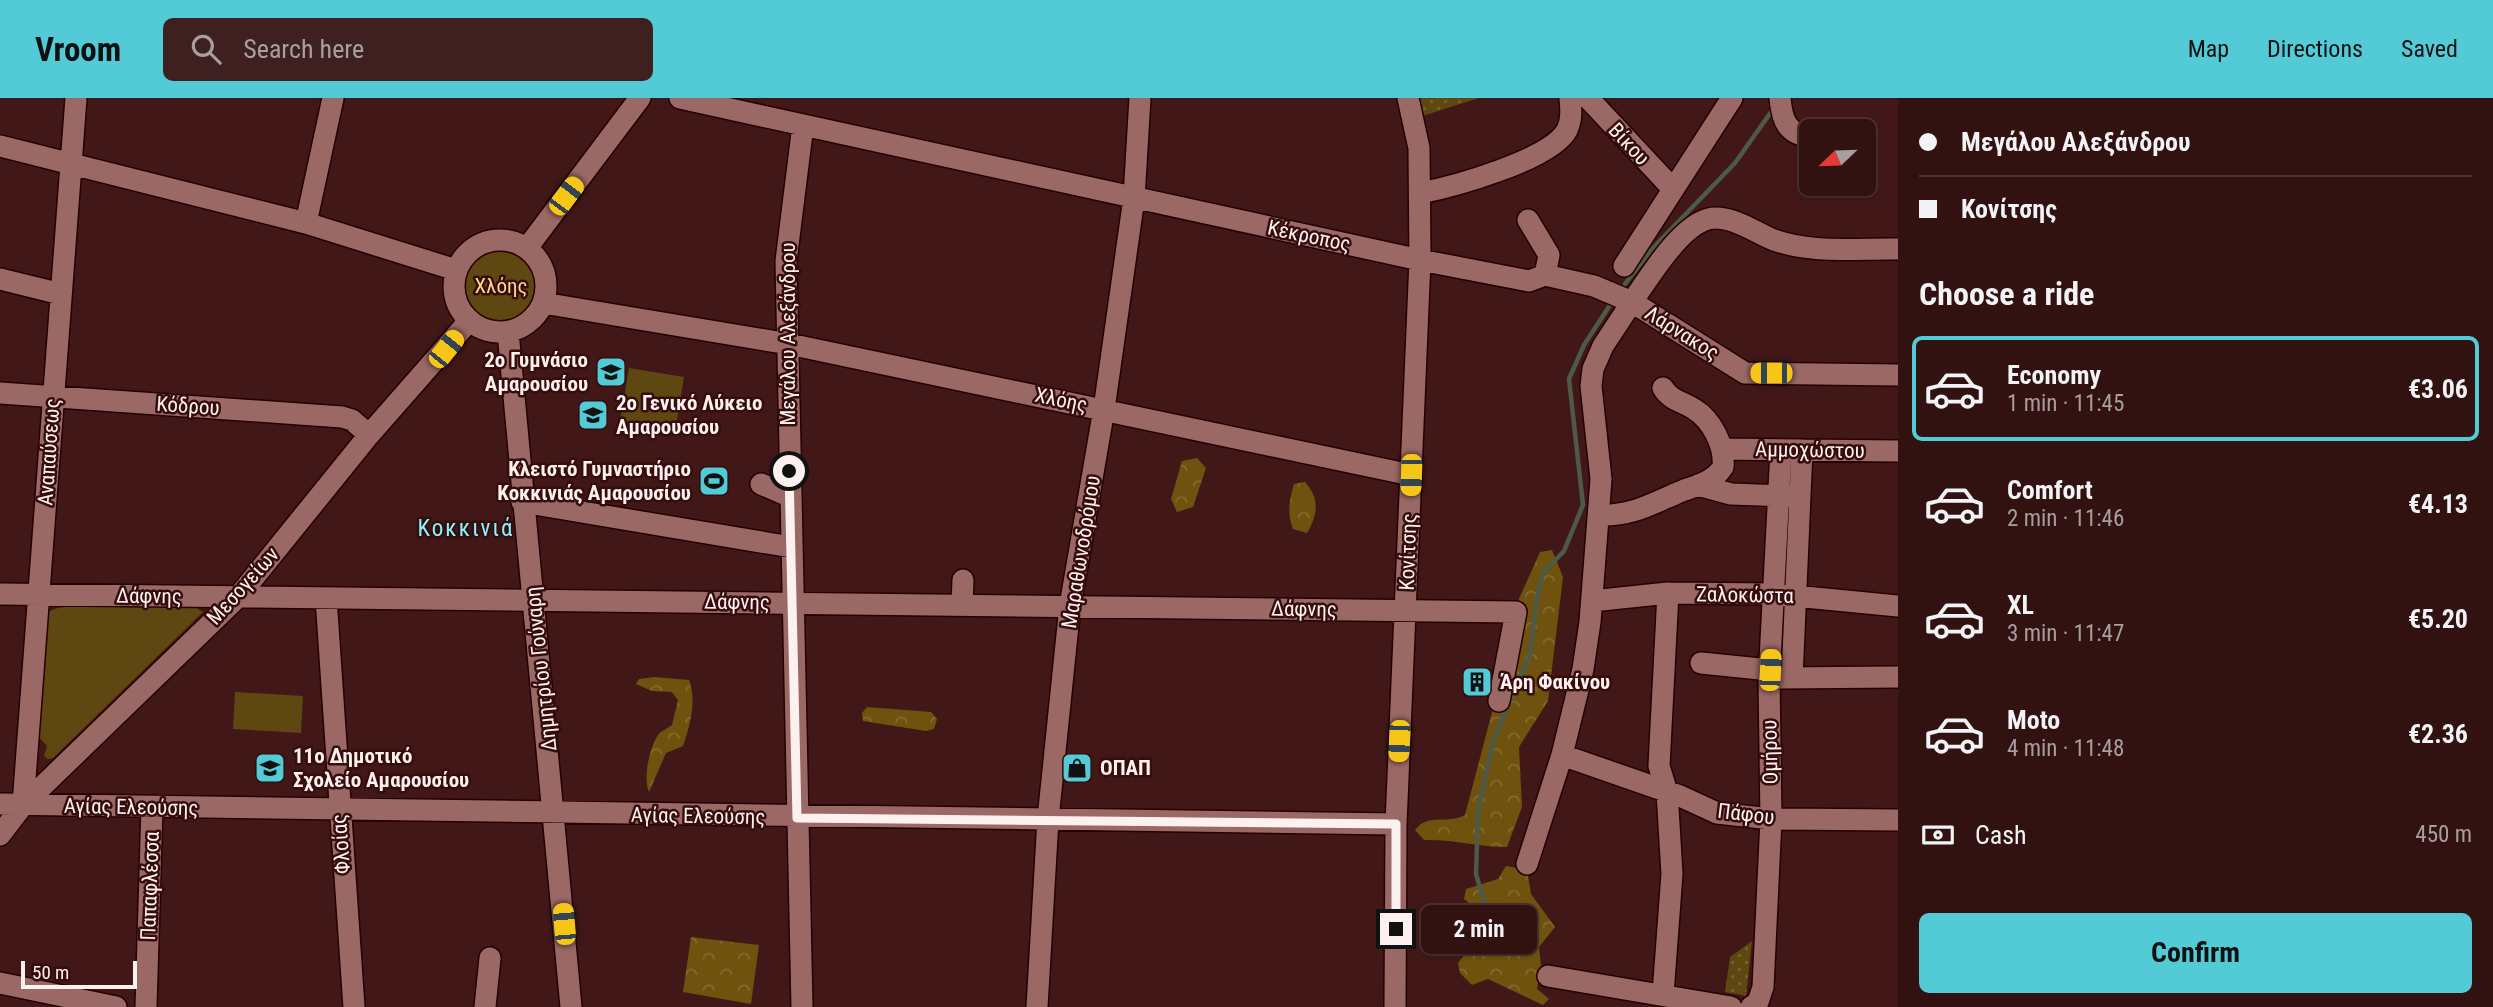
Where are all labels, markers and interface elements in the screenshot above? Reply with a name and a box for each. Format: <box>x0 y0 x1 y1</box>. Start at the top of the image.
search box <box>163 18 653 81</box>
text: Vroom <box>35 30 121 69</box>
icon: search <box>187 30 225 68</box>
text: Search here <box>243 34 364 64</box>
text: Map <box>2188 35 2229 63</box>
text: Directions <box>2267 35 2363 63</box>
text: Saved <box>2401 35 2458 63</box>
street label: Βίκου <box>1604 118 1654 170</box>
north arrow <box>1799 119 1876 196</box>
map controls <box>1799 119 1876 196</box>
text: Μεγάλου Αλεξάνδρου <box>1961 127 2191 157</box>
car <box>545 173 588 219</box>
text: Κονίτσης <box>1961 194 2057 224</box>
street label: Κέκροπος <box>1265 216 1353 256</box>
street label: Μεγάλου Αλεξάνδρου <box>776 242 800 426</box>
park label: Χλόης <box>475 274 527 298</box>
text: Choose a ride <box>1919 275 2094 313</box>
street label: Λάρνακος <box>1641 301 1723 365</box>
car <box>425 326 468 372</box>
place label: 2ο Γυμνάσιο Αμαρουσίου <box>484 348 588 396</box>
school or university icon: 2ο Γυμνάσιο Αμαρουσίου <box>594 355 628 389</box>
icon: car <box>1923 357 1986 420</box>
text: Economy <box>2007 360 2101 390</box>
car <box>1751 363 1793 384</box>
text: €3.06 <box>2408 374 2468 404</box>
street label: Χλόης <box>1033 383 1089 417</box>
text: 1 min · 11:45 <box>2007 390 2124 417</box>
place label: 2ο Γενικό Λύκειο Αμαρουσίου <box>616 391 762 439</box>
street label: Κόδρου <box>156 392 220 420</box>
street label: Αναπαύσεως <box>33 398 65 506</box>
school or university icon: 2ο Γενικό Λύκειο Αμαρουσίου <box>576 398 610 432</box>
street label: Αμμοχώστου <box>1755 437 1865 463</box>
car <box>1400 454 1423 496</box>
route start <box>773 455 805 487</box>
place label: Κλειστό Γυμναστήριο Κοκκινιάς Αμαρουσίου <box>497 457 691 505</box>
sports icon: Κλειστό Γυμναστήριο Κοκκινιάς Αμαρουσίου <box>697 464 731 498</box>
icon: car <box>1923 472 1986 535</box>
street label: Μαραθωνοδρόμου <box>1057 474 1105 630</box>
text: Comfort <box>2007 475 2093 505</box>
text: €4.13 <box>2408 489 2468 519</box>
text: 2 min · 11:46 <box>2007 505 2124 532</box>
street label: Κονίτσης <box>1395 513 1421 591</box>
district label: Κοκκινιά <box>418 515 514 542</box>
street label: Μεσογείων <box>202 542 284 630</box>
street label: Ζαλοκώστα <box>1696 582 1795 608</box>
street label: Δάφνης <box>116 583 182 609</box>
street label: Δημητρίου Γούναρη <box>520 585 562 753</box>
icon: car <box>1923 587 1986 650</box>
street label: Δάφνης <box>704 589 770 615</box>
text: XL <box>2007 590 2034 620</box>
street label: Δάφνης <box>1271 596 1337 622</box>
text: €5.20 <box>2408 604 2468 634</box>
text: 3 min · 11:47 <box>2007 620 2124 647</box>
car <box>1759 648 1782 692</box>
building icon: Άρη Φακίνου <box>1460 665 1494 699</box>
place label: Άρη Φακίνου <box>1500 670 1610 694</box>
icon: car <box>1923 702 1986 765</box>
text: Moto <box>2007 705 2060 735</box>
car <box>1388 719 1411 763</box>
street label: Ομήρου <box>1757 719 1783 785</box>
text: €2.36 <box>2408 719 2468 749</box>
text: 4 min · 11:48 <box>2007 735 2124 762</box>
place label: 11ο Δημοτικό Σχολείο Αμαρουσίου <box>293 744 469 792</box>
school or university icon: 11ο Δημοτικό Σχολείο Αμαρουσίου <box>253 751 287 785</box>
shop icon: ΟΠΑΠ <box>1060 751 1094 785</box>
place label: ΟΠΑΠ <box>1100 756 1151 780</box>
street label: Αγίας Ελεούσης <box>64 794 198 820</box>
street label: Πάφου <box>1716 799 1776 829</box>
street label: Αγίας Ελεούσης <box>631 803 765 829</box>
street label: Φλοίας <box>327 813 355 875</box>
icon: cash <box>1919 816 1957 854</box>
text: Cash <box>1975 820 2027 850</box>
text: 450 m <box>2415 821 2472 848</box>
street label: Παπαφλέσσα <box>136 830 164 941</box>
car <box>552 902 577 946</box>
callout: 2 min <box>1420 904 1536 954</box>
route end <box>1380 913 1412 945</box>
button: Confirm <box>1919 913 2472 993</box>
text: 2 min <box>1453 916 1505 943</box>
scale bar <box>21 958 136 990</box>
text: 50 m <box>32 961 69 984</box>

